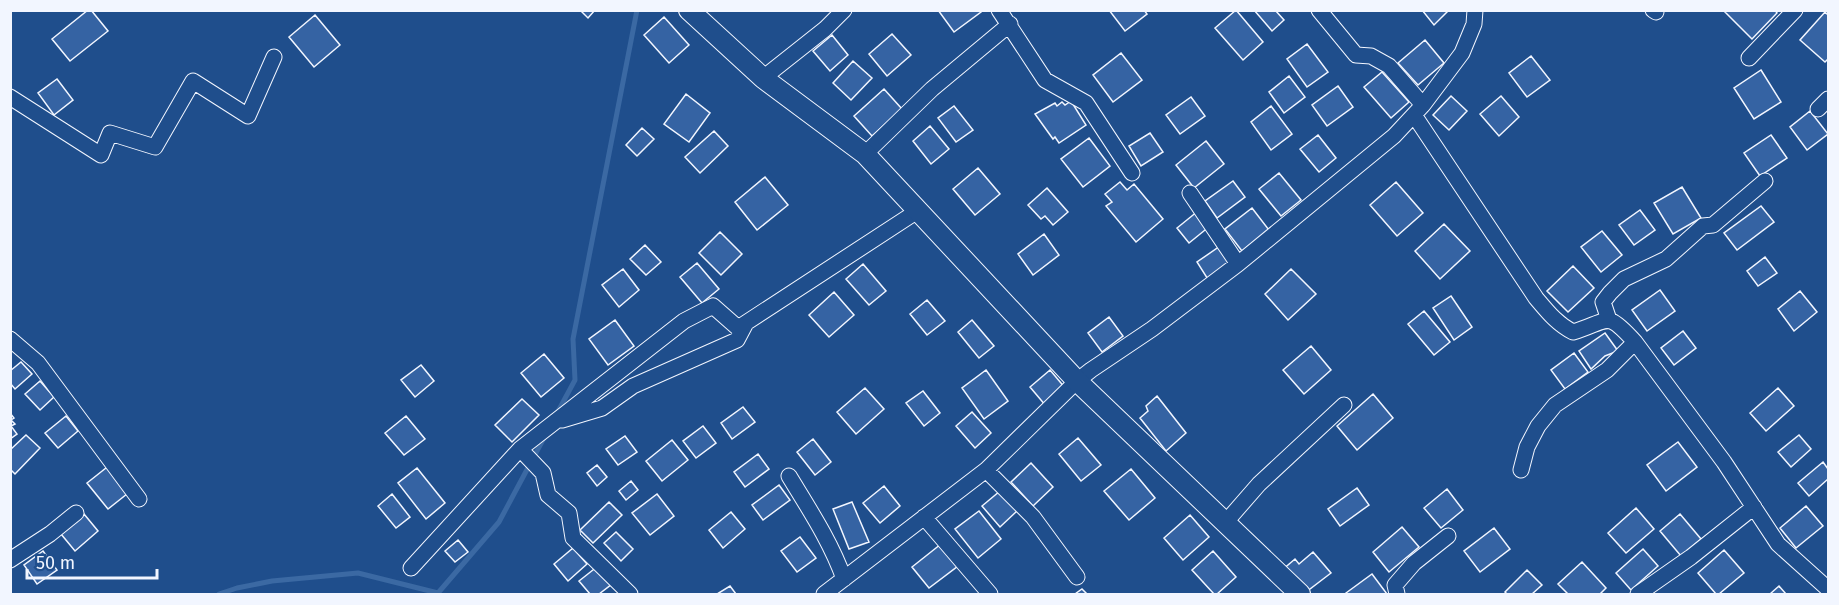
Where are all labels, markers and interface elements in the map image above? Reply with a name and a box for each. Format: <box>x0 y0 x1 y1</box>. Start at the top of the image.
scale bar <box>27 542 158 580</box>
text: 50 m <box>36 552 75 574</box>

